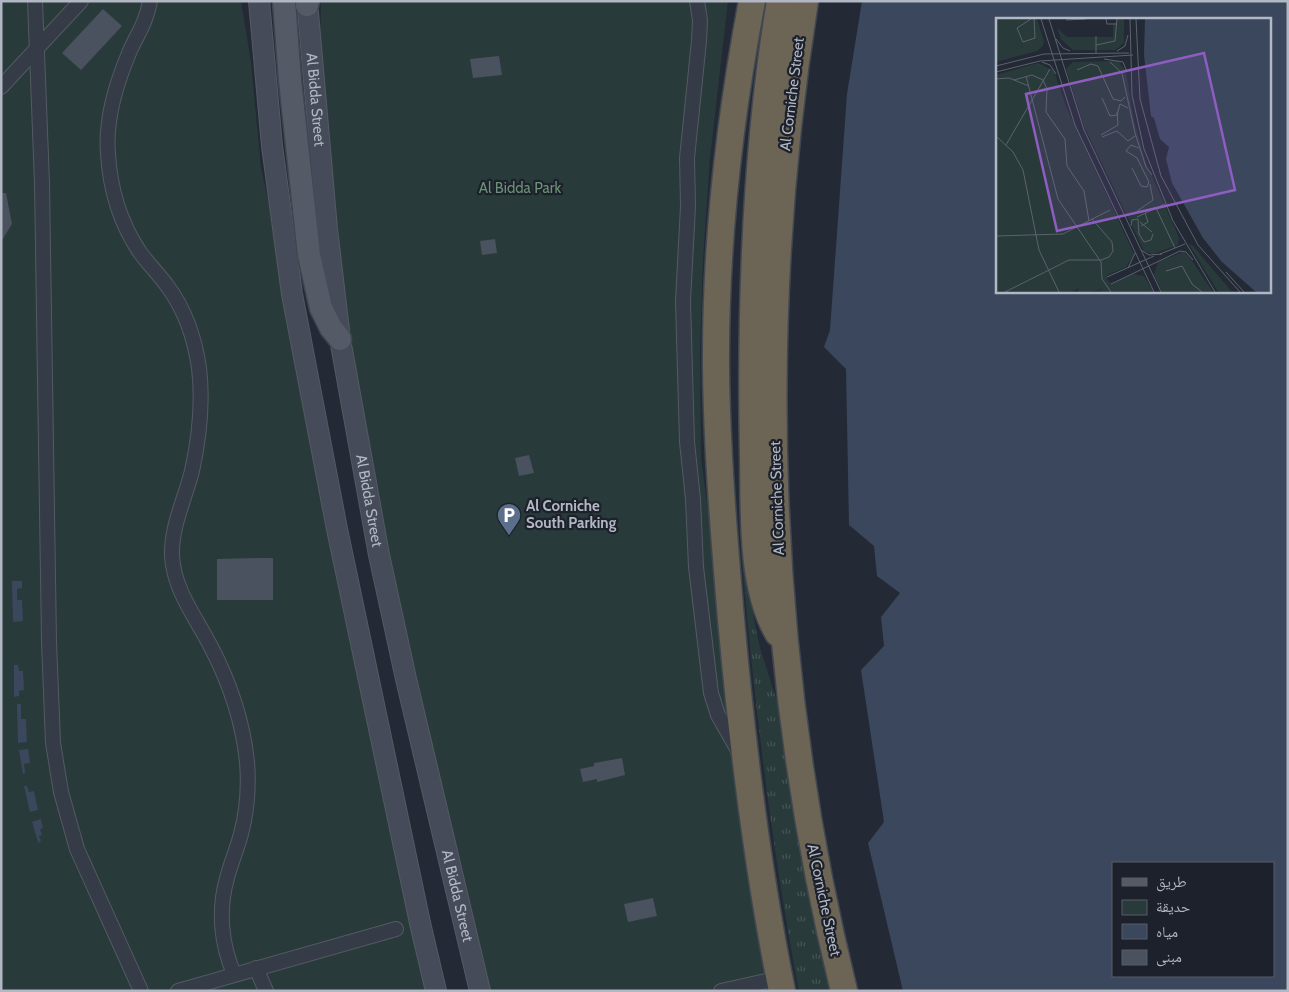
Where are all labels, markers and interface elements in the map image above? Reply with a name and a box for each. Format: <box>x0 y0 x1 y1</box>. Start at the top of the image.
inset map <box>996 18 1272 292</box>
street label: Al Corniche Street <box>776 36 808 152</box>
street label: Al Bidda Street <box>303 52 329 147</box>
park label: Al Bidda Park <box>479 179 561 197</box>
street label: Al Corniche Street <box>766 441 788 555</box>
street label: Al Bidda Street <box>352 453 386 549</box>
place label: Al Corniche South Parking <box>526 497 617 532</box>
parking icon: Al Corniche South Parking <box>496 502 522 536</box>
street label: Al Corniche Street <box>803 842 845 958</box>
street label: Al Bidda Street <box>438 848 477 944</box>
legend <box>1112 862 1274 977</box>
text: طريق <box>1156 873 1187 892</box>
text: حديقة <box>1156 898 1191 916</box>
text: مياه <box>1156 923 1178 941</box>
text: مبنى <box>1156 948 1182 967</box>

